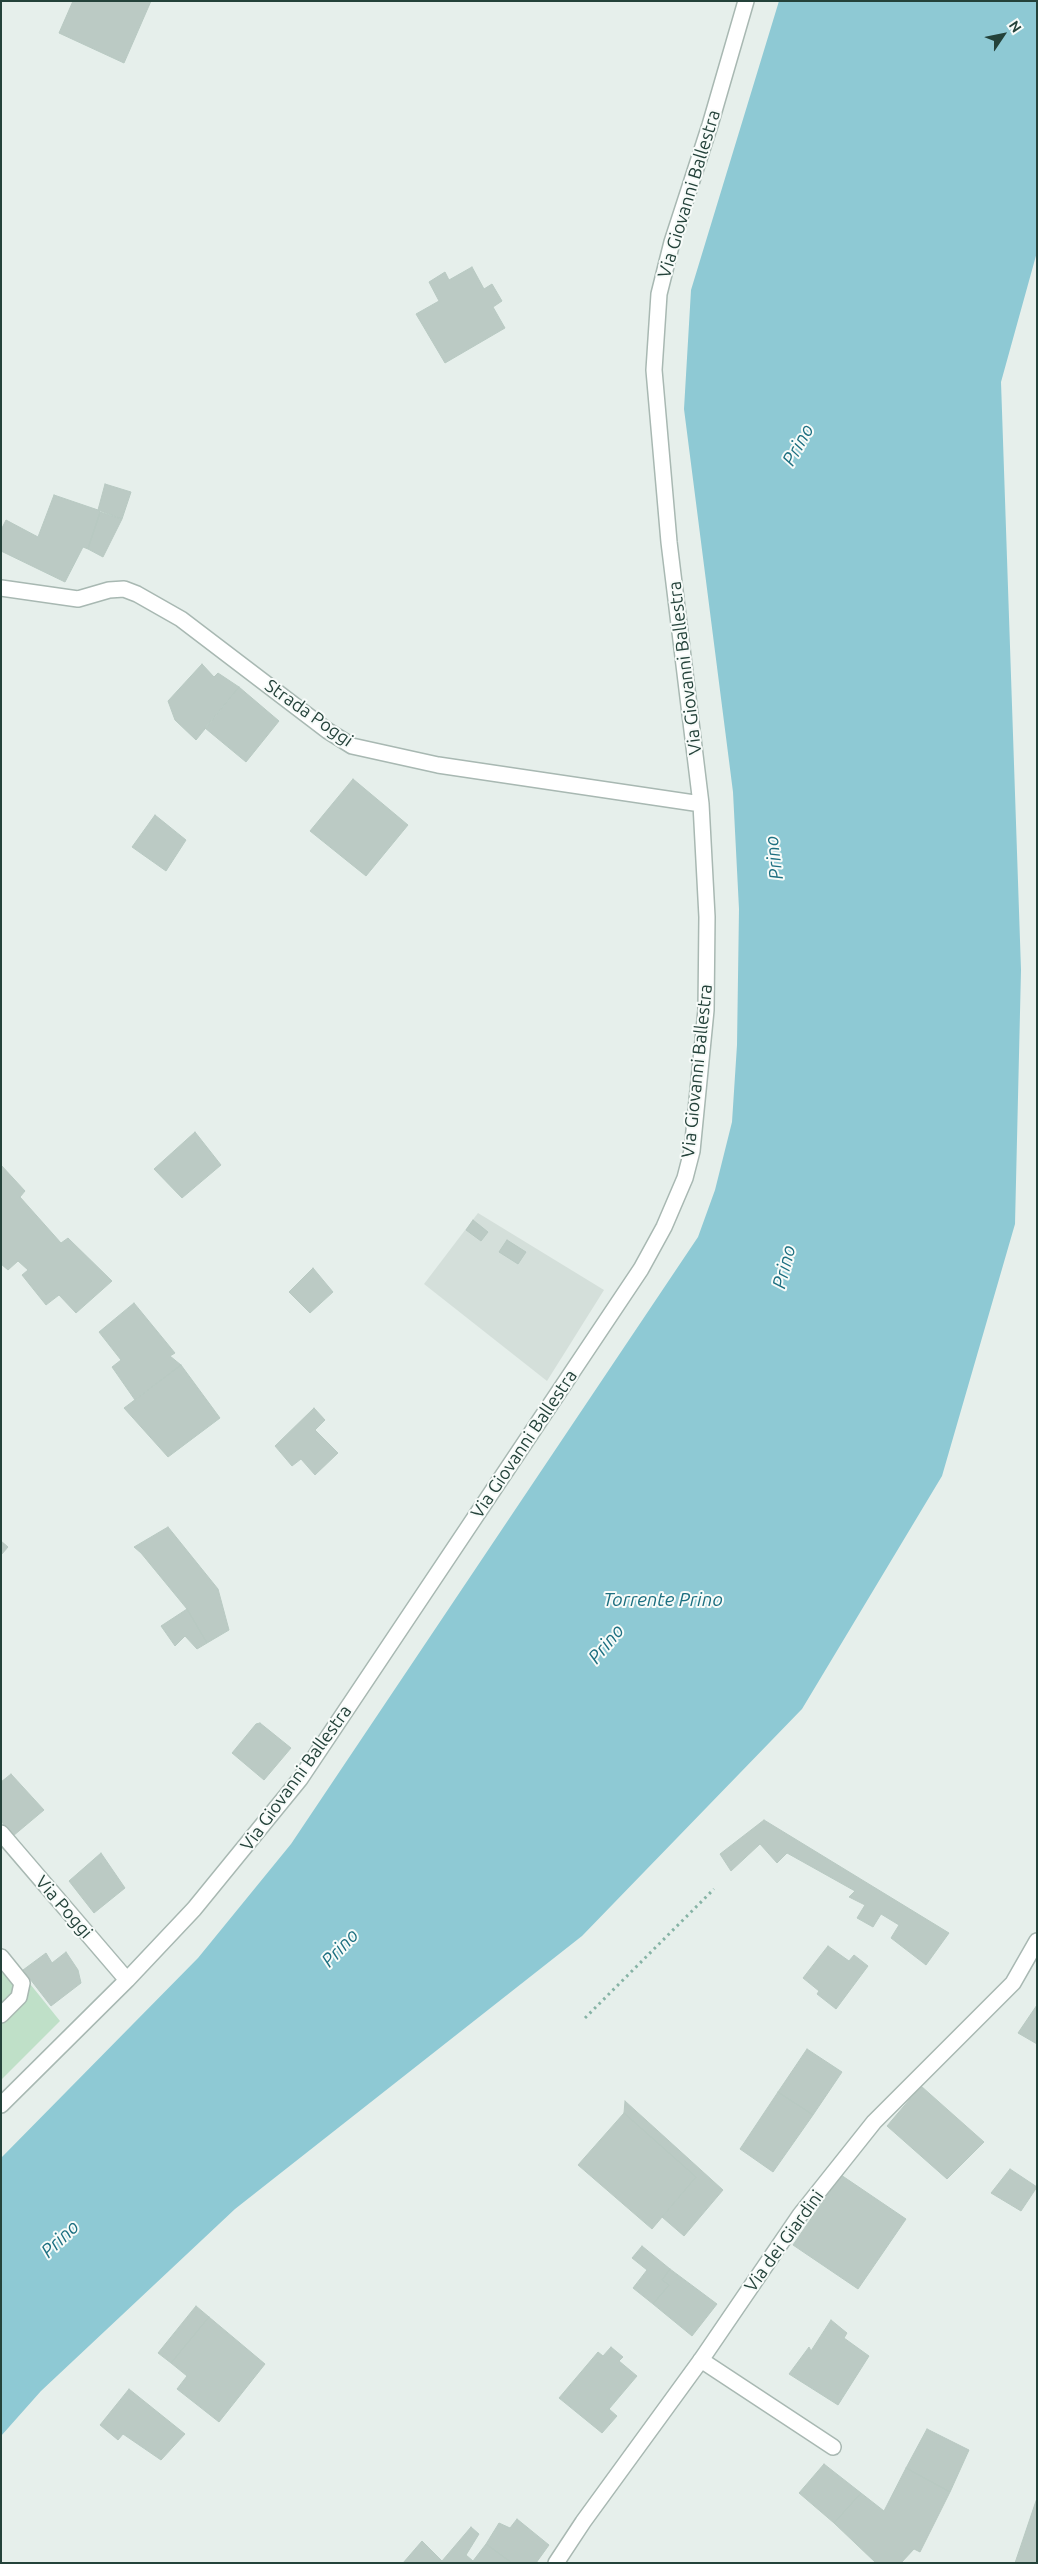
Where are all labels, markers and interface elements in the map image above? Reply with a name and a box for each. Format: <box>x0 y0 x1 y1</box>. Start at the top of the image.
north arrow <box>978 10 1028 60</box>
text: N <box>1006 18 1025 35</box>
street label: Via Giovanni Ballestra <box>653 107 725 281</box>
water label: Prino <box>777 420 819 470</box>
street label: Via Giovanni Ballestra <box>664 580 706 756</box>
street label: Strada Poggi <box>261 675 357 751</box>
water label: Prino <box>760 835 788 881</box>
street label: Via Giovanni Ballestra <box>677 983 717 1159</box>
water label: Prino <box>768 1243 800 1291</box>
street label: Via Giovanni Ballestra <box>466 1366 582 1522</box>
water label: Torrente Prino <box>603 1589 723 1611</box>
water label: Prino <box>583 1620 629 1668</box>
street label: Via Giovanni Ballestra <box>236 1701 356 1855</box>
street label: Via Poggi <box>31 1871 97 1943</box>
water label: Prino <box>317 1924 363 1972</box>
street label: Via dei Giardini <box>740 2186 828 2296</box>
water label: Prino <box>36 2216 84 2262</box>

